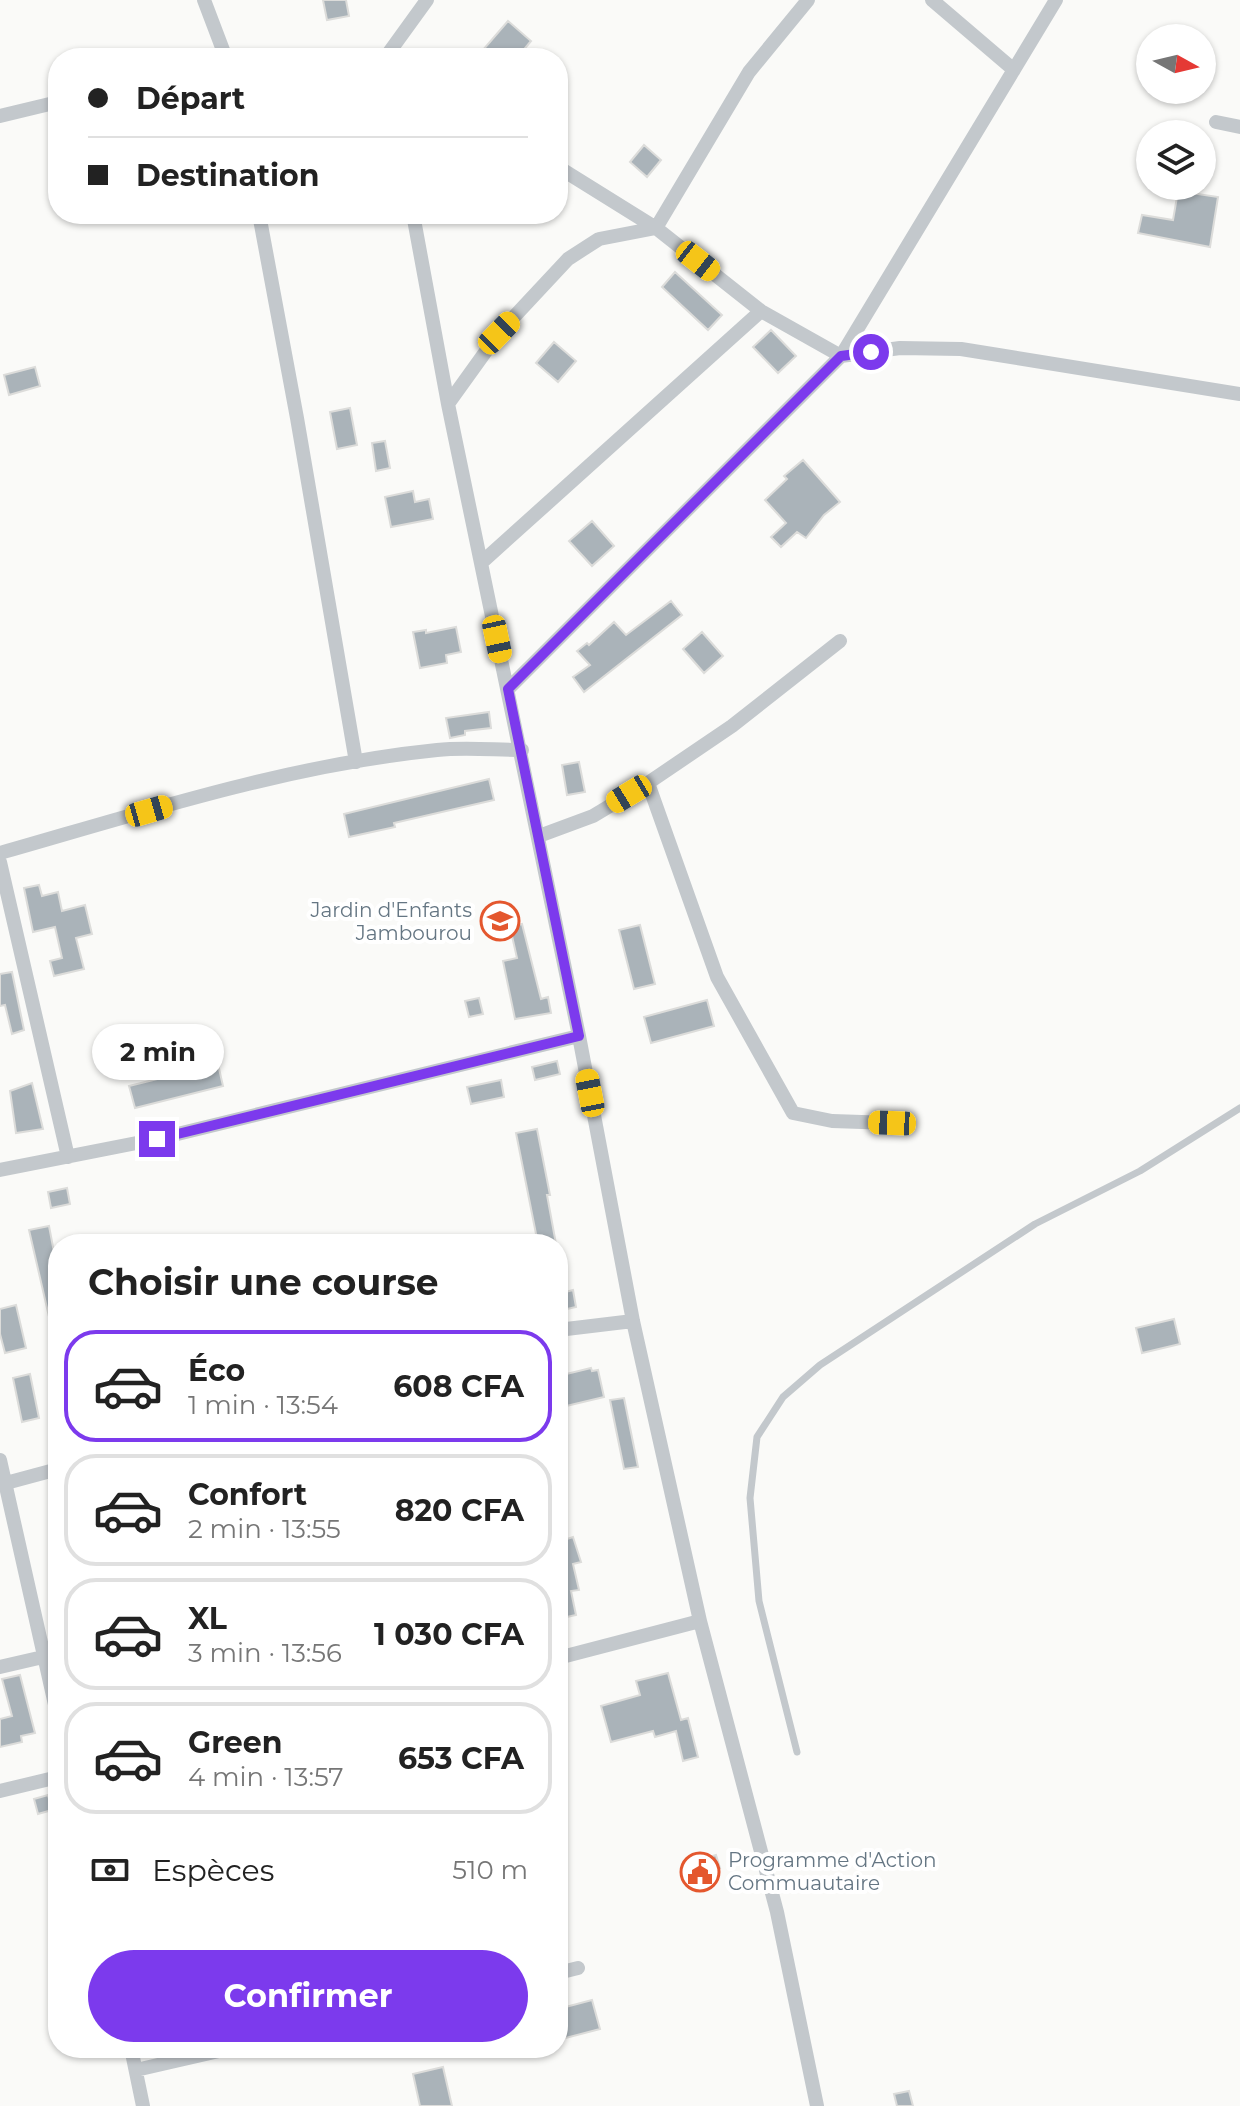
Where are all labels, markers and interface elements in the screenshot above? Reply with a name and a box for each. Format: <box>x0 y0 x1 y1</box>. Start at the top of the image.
north arrow <box>1136 24 1216 104</box>
map controls <box>1136 24 1216 200</box>
text: Départ <box>136 80 245 117</box>
button: layers <box>1136 120 1216 200</box>
text: Destination <box>136 157 319 194</box>
car <box>672 237 724 285</box>
car <box>474 307 524 359</box>
route start <box>853 334 889 370</box>
car <box>480 613 514 665</box>
car <box>602 771 656 817</box>
car <box>123 793 175 829</box>
place label: Jardin d'Enfants Jambourou <box>309 898 472 945</box>
school or university icon: Jardin d'Enfants Jambourou <box>479 900 521 942</box>
callout: 2 min <box>91 1023 223 1079</box>
text: 2 min <box>120 1036 196 1068</box>
car <box>574 1067 606 1119</box>
car <box>868 1110 916 1136</box>
route end <box>139 1121 175 1157</box>
text: Choisir une course <box>88 1260 439 1304</box>
icon: car <box>92 1350 164 1422</box>
text: Éco <box>188 1352 245 1389</box>
text: 608 CFA <box>393 1368 524 1405</box>
text: 1 min · 13:54 <box>188 1389 338 1421</box>
icon: car <box>92 1474 164 1546</box>
text: Confort <box>188 1476 307 1513</box>
text: 820 CFA <box>395 1492 524 1529</box>
text: 2 min · 13:55 <box>188 1513 341 1545</box>
icon: car <box>92 1598 164 1670</box>
text: XL <box>188 1600 227 1637</box>
text: 1 030 CFA <box>374 1616 524 1653</box>
text: 3 min · 13:56 <box>188 1637 342 1669</box>
icon: car <box>92 1722 164 1794</box>
text: Green <box>188 1724 282 1761</box>
text: 653 CFA <box>398 1740 524 1777</box>
text: 4 min · 13:57 <box>188 1761 344 1793</box>
icon: cash <box>88 1848 132 1892</box>
place label: Programme d'Action Commuautaire <box>728 1848 937 1895</box>
public building icon: Programme d'Action Commuautaire <box>679 1851 721 1893</box>
text: Espèces <box>152 1852 274 1889</box>
text: 510 m <box>452 1854 528 1886</box>
button: Confirmer <box>88 1950 528 2042</box>

